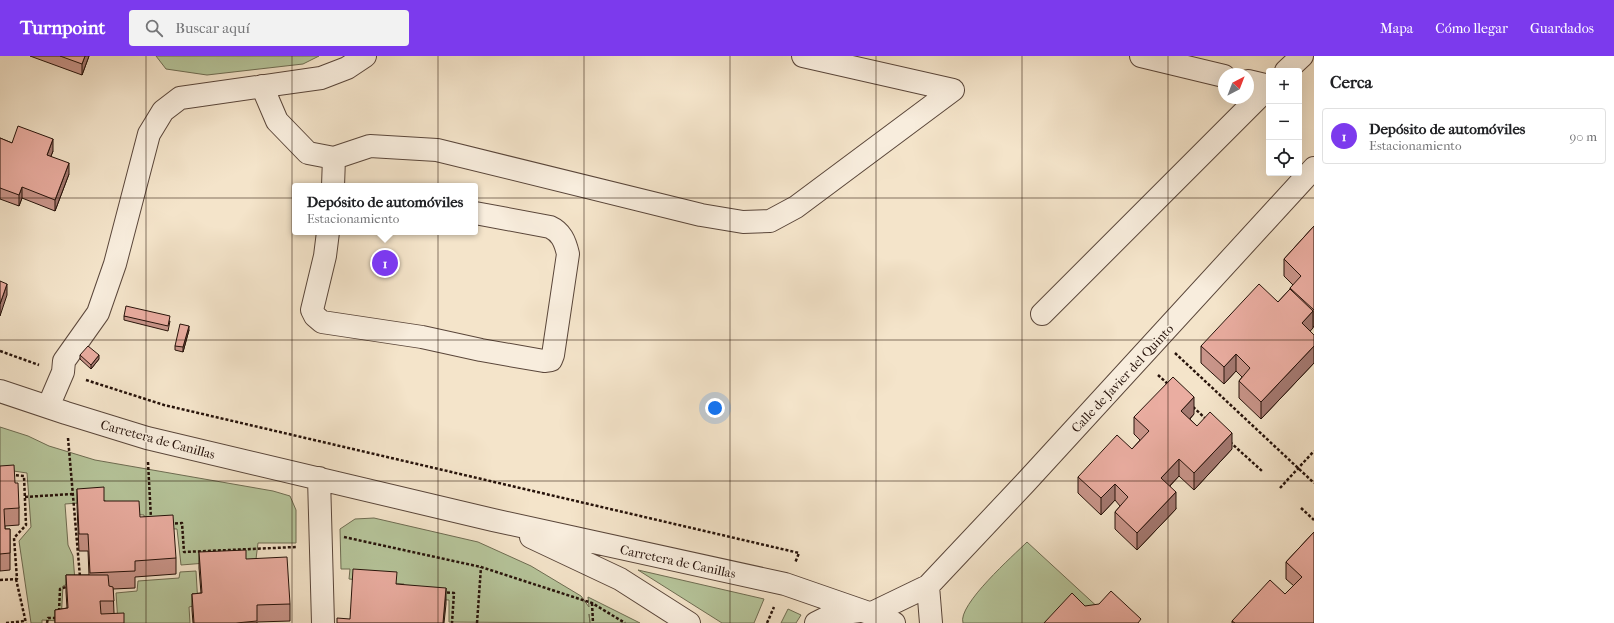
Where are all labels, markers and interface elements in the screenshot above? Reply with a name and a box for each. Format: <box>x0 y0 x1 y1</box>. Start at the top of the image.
search box <box>129 10 409 46</box>
text: Turnpoint <box>20 17 105 39</box>
icon: search <box>143 17 165 39</box>
text: Buscar aquí <box>175 19 250 37</box>
text: Mapa <box>1380 20 1413 37</box>
text: Cómo llegar <box>1435 20 1508 37</box>
text: Guardados <box>1530 20 1594 37</box>
north arrow <box>1218 68 1254 104</box>
map controls <box>1266 68 1302 176</box>
button: + <box>1266 68 1302 104</box>
text: Cerca <box>1330 72 1372 92</box>
button: − <box>1266 104 1302 140</box>
text: Depósito de automóviles <box>1369 120 1525 138</box>
text: 1 <box>1342 129 1346 144</box>
text: 90 m <box>1569 129 1597 144</box>
text: Estacionamiento <box>1369 138 1462 153</box>
button: locate <box>1266 140 1302 176</box>
popup <box>292 183 478 235</box>
text: Depósito de automóviles <box>307 193 463 211</box>
text: Estacionamiento <box>307 211 399 226</box>
pin: 1 <box>372 248 398 278</box>
street label: Calle de Javier del Quinto <box>1068 321 1177 436</box>
your location <box>705 398 725 418</box>
street label: Carretera de Canillas <box>99 417 217 462</box>
street label: Carretera de Canillas <box>619 542 737 581</box>

